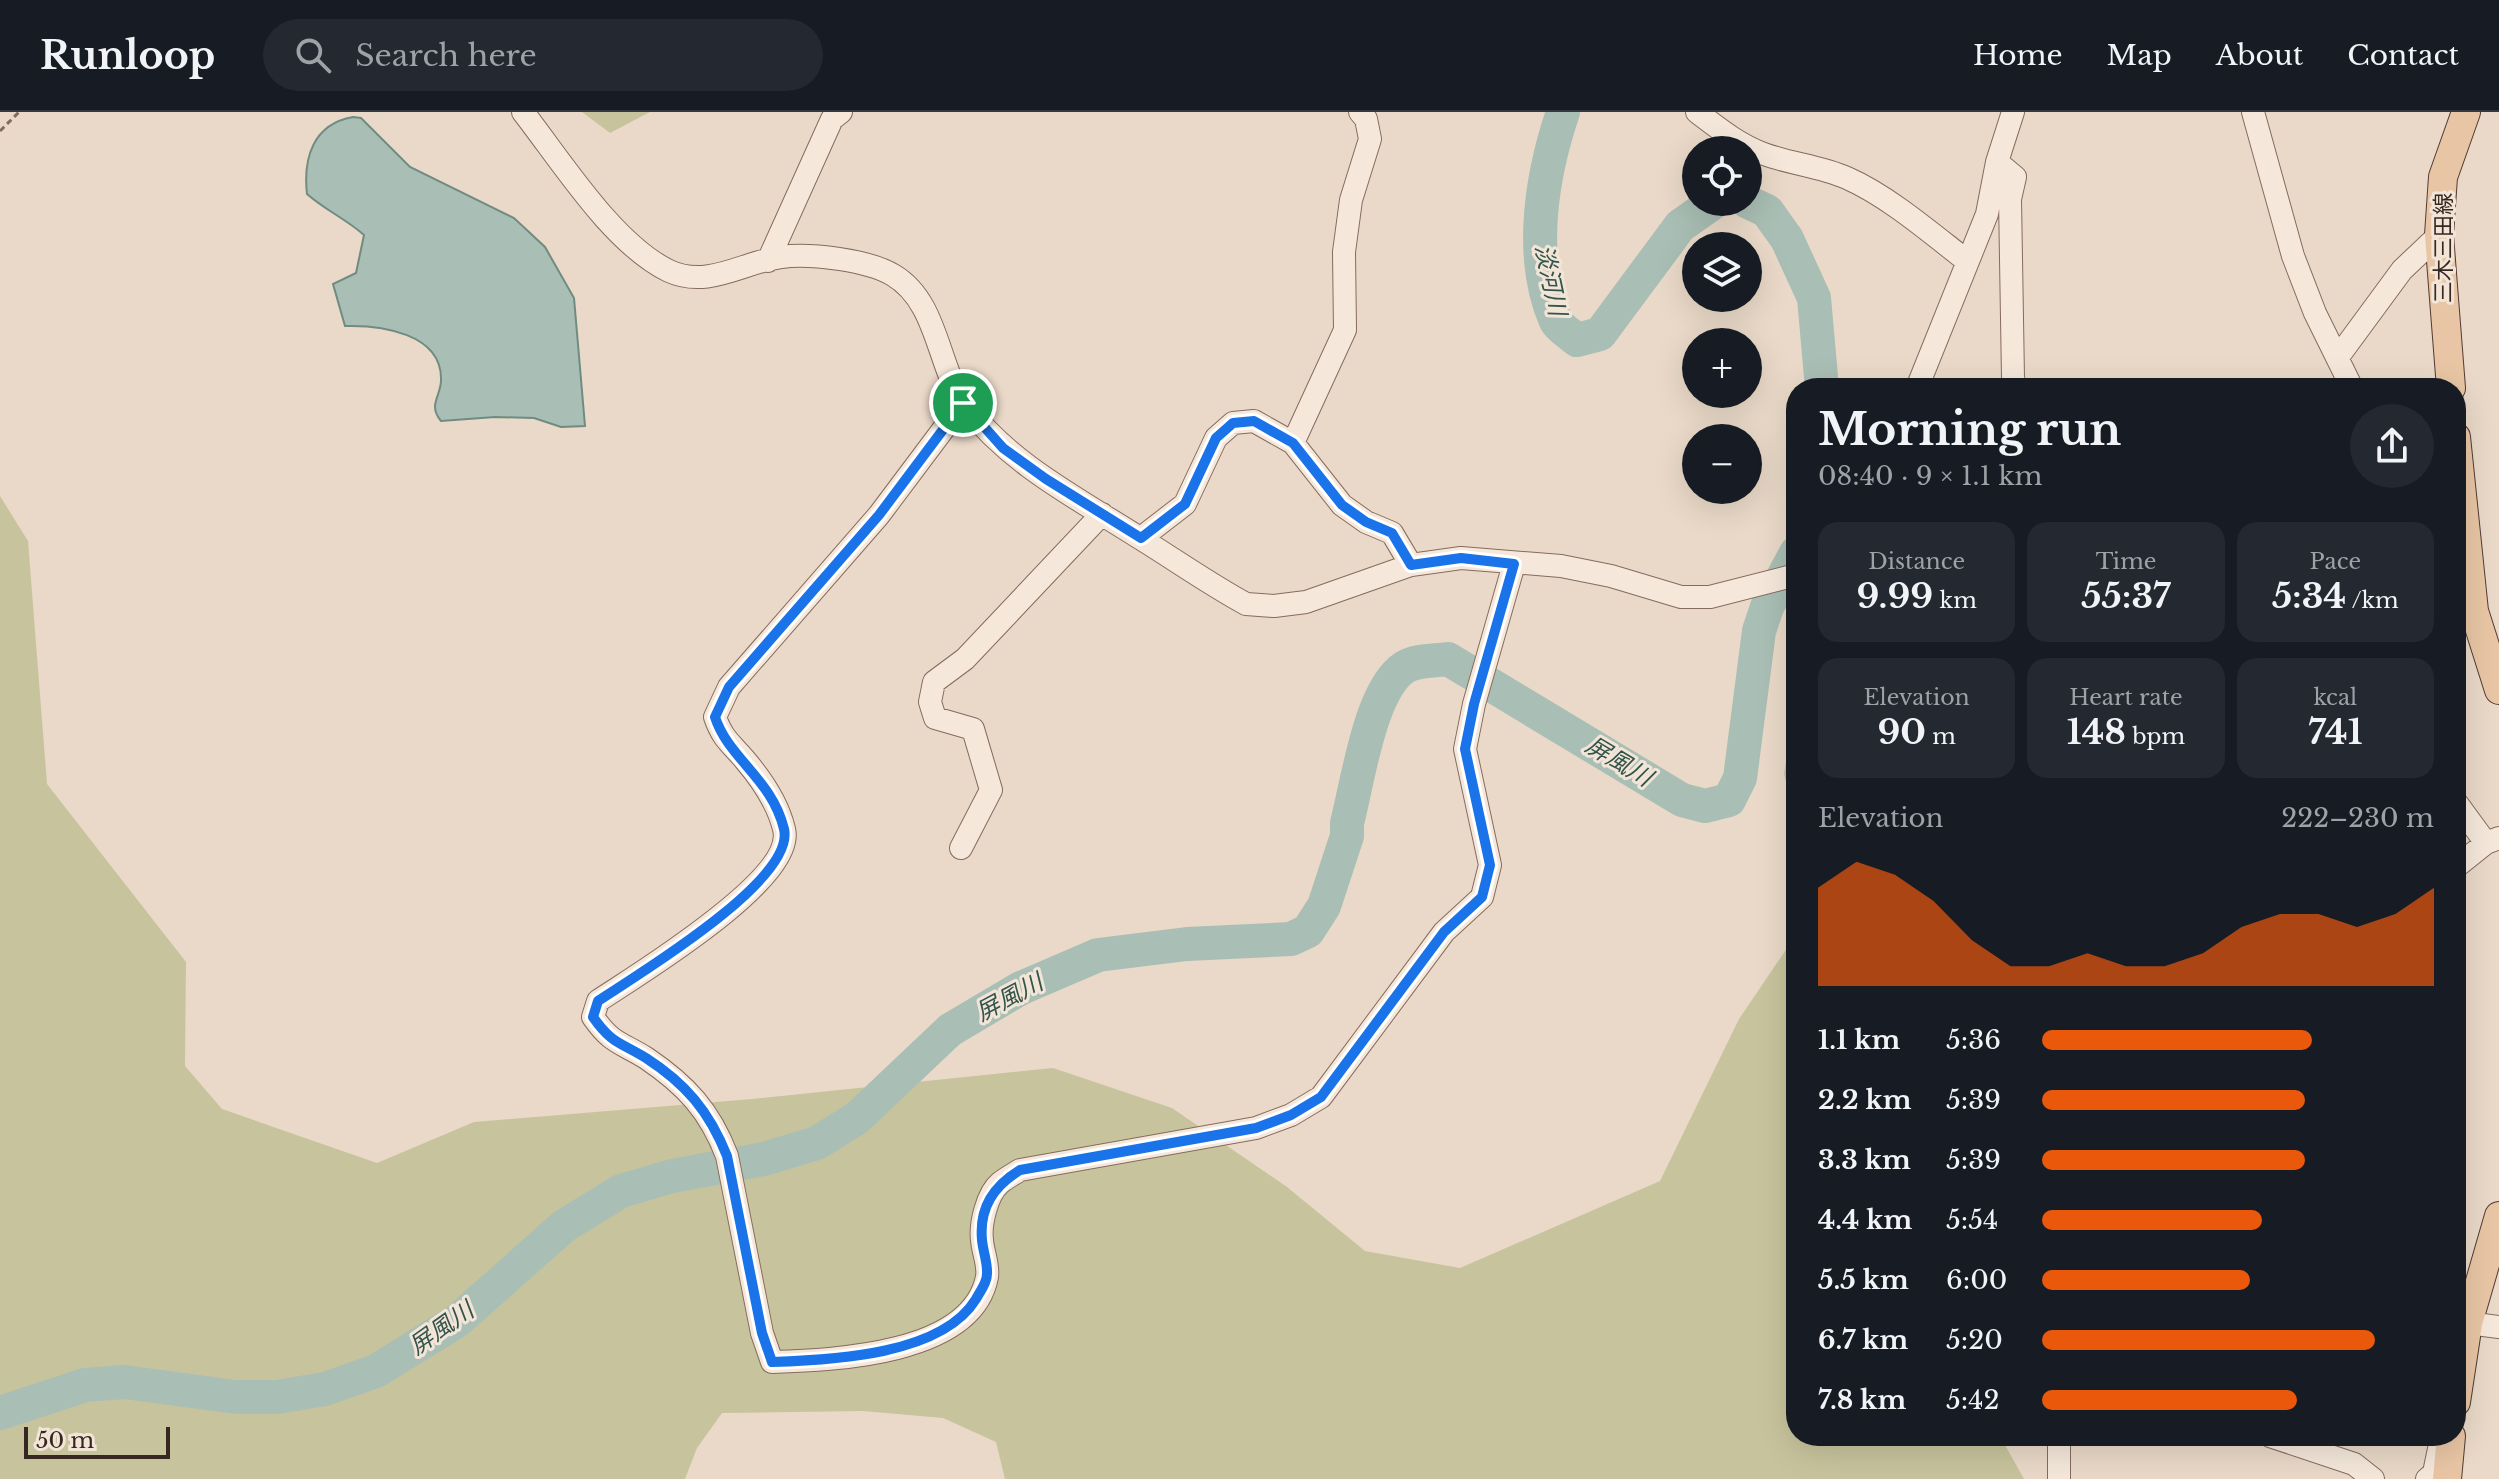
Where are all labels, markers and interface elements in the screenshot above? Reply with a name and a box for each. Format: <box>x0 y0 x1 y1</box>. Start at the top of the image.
search box <box>263 19 823 91</box>
text: Runloop <box>40 32 215 79</box>
icon: search <box>291 33 335 77</box>
text: Search here <box>355 37 537 74</box>
text: Home <box>1973 38 2063 73</box>
text: Map <box>2107 38 2172 73</box>
text: About <box>2216 38 2303 73</box>
text: Contact <box>2347 38 2459 73</box>
map controls <box>1682 136 1762 504</box>
button: locate <box>1682 136 1762 216</box>
street label: 三木三田線 <box>2430 193 2457 303</box>
button: layers <box>1682 232 1762 312</box>
water label: 淡河川 <box>1529 242 1573 321</box>
button: + <box>1682 328 1762 408</box>
pin <box>929 369 997 437</box>
icon: arrive <box>941 381 985 425</box>
text: Morning run <box>1818 402 2121 457</box>
button: share <box>2350 404 2434 488</box>
button: − <box>1682 424 1762 504</box>
text: 08:40 · 9 × 1.1 km <box>1818 460 2042 492</box>
text: Distance <box>1868 548 1965 575</box>
text: Time <box>2096 548 2156 575</box>
text: Pace <box>2310 548 2361 575</box>
text: 9.99 <box>1857 575 1933 617</box>
text: 55:37 <box>2081 575 2171 617</box>
text: 5:34 <box>2272 575 2346 617</box>
text: km <box>1933 587 1977 614</box>
text: /km <box>2346 587 2399 614</box>
text: Elevation <box>1864 684 1970 711</box>
text: Heart rate <box>2069 684 2183 711</box>
text: kcal <box>2313 684 2357 711</box>
text: 90 <box>1877 711 1926 753</box>
text: 148 <box>2067 711 2126 753</box>
text: 741 <box>2308 711 2362 753</box>
text: m <box>1926 723 1956 750</box>
text: bpm <box>2126 723 2185 750</box>
water label: 屏風川 <box>1581 730 1660 794</box>
text: Elevation <box>1818 802 1944 834</box>
text: 222–230 m <box>2281 802 2434 834</box>
water label: 屏風川 <box>970 966 1050 1027</box>
text: 1.1 km <box>1818 1024 1900 1056</box>
text: 5:36 <box>1946 1024 2001 1056</box>
text: 2.2 km <box>1818 1084 1912 1116</box>
text: 5:39 <box>1946 1084 2001 1116</box>
text: 3.3 km <box>1818 1144 1911 1176</box>
text: 5:39 <box>1946 1144 2001 1176</box>
text: 4.4 km <box>1818 1204 1912 1236</box>
text: 5:54 <box>1946 1204 1998 1236</box>
text: 5.5 km <box>1818 1264 1909 1296</box>
text: 6:00 <box>1946 1264 2007 1296</box>
water label: 屏風川 <box>403 1294 481 1361</box>
text: 6.7 km <box>1818 1324 1908 1356</box>
text: 5:20 <box>1946 1324 2003 1356</box>
text: 7.8 km <box>1818 1384 1906 1416</box>
text: 5:42 <box>1946 1384 1999 1416</box>
scale bar <box>24 1423 170 1459</box>
text: 50 m <box>36 1427 94 1454</box>

